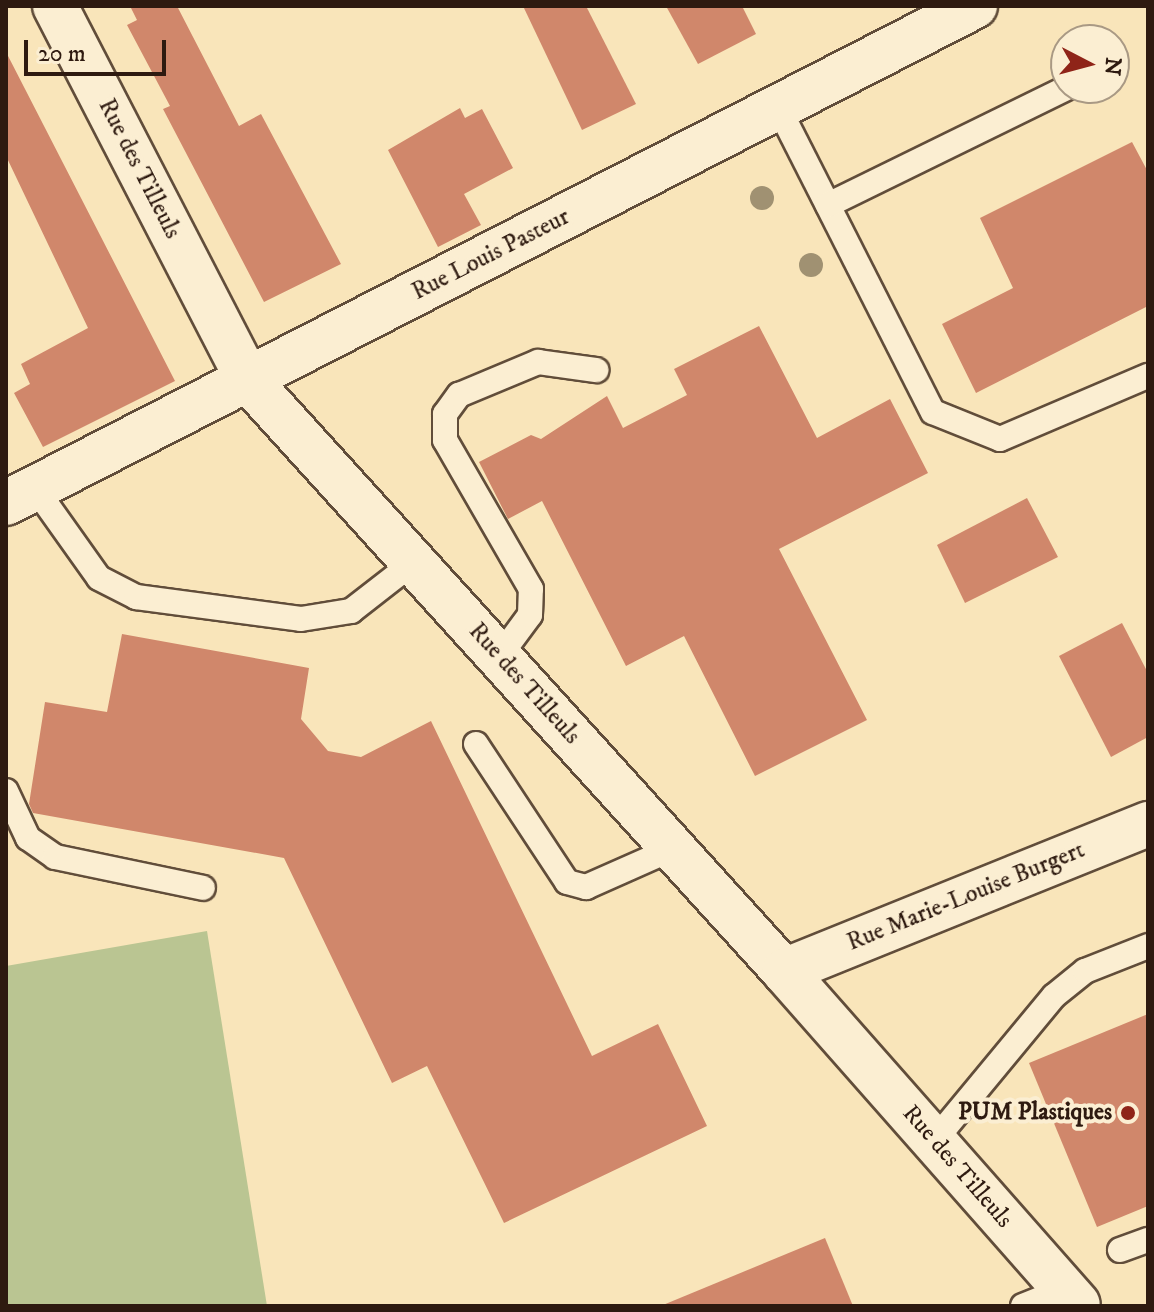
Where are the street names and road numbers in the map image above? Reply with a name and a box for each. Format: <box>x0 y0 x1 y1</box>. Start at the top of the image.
street label: Rue des Tilleuls <box>91 94 187 244</box>
street label: Rue Louis Pasteur <box>407 203 575 307</box>
street label: Rue des Tilleuls <box>462 618 586 750</box>
street label: Rue Marie-Louise Burgert <box>843 836 1089 958</box>
street label: Rue des Tilleuls <box>896 1100 1018 1234</box>

